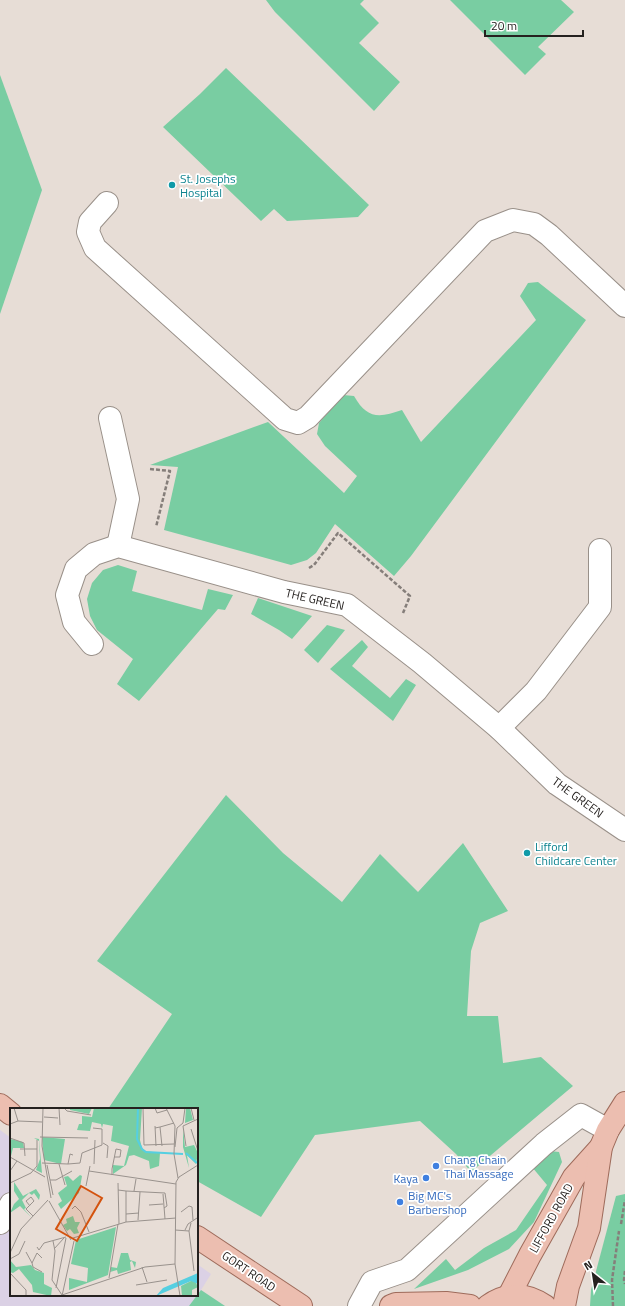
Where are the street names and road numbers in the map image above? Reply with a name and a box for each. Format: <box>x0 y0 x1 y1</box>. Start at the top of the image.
street label: THE GREEN <box>284 583 346 615</box>
street label: THE GREEN <box>548 772 608 822</box>
street label: LIFFORD ROAD <box>524 1180 578 1256</box>
street label: GORT ROAD <box>218 1246 280 1296</box>

